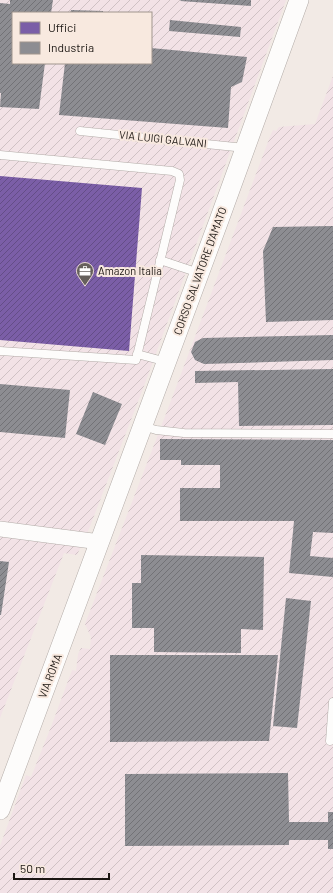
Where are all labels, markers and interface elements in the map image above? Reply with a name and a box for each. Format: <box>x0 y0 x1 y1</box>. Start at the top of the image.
legend <box>12 12 152 64</box>
text: Uffici <box>48 20 76 34</box>
text: Industria <box>48 40 94 54</box>
street label: VIA LUIGI GALVANI <box>119 127 207 150</box>
street label: CORSO SALVATORE D'AMATO <box>170 205 229 336</box>
office icon: Amazon Italia <box>75 261 95 286</box>
place label: Amazon Italia <box>98 264 162 277</box>
street label: VIA ROMA <box>35 652 64 700</box>
scale bar <box>14 855 109 881</box>
text: 50 m <box>20 861 45 875</box>

